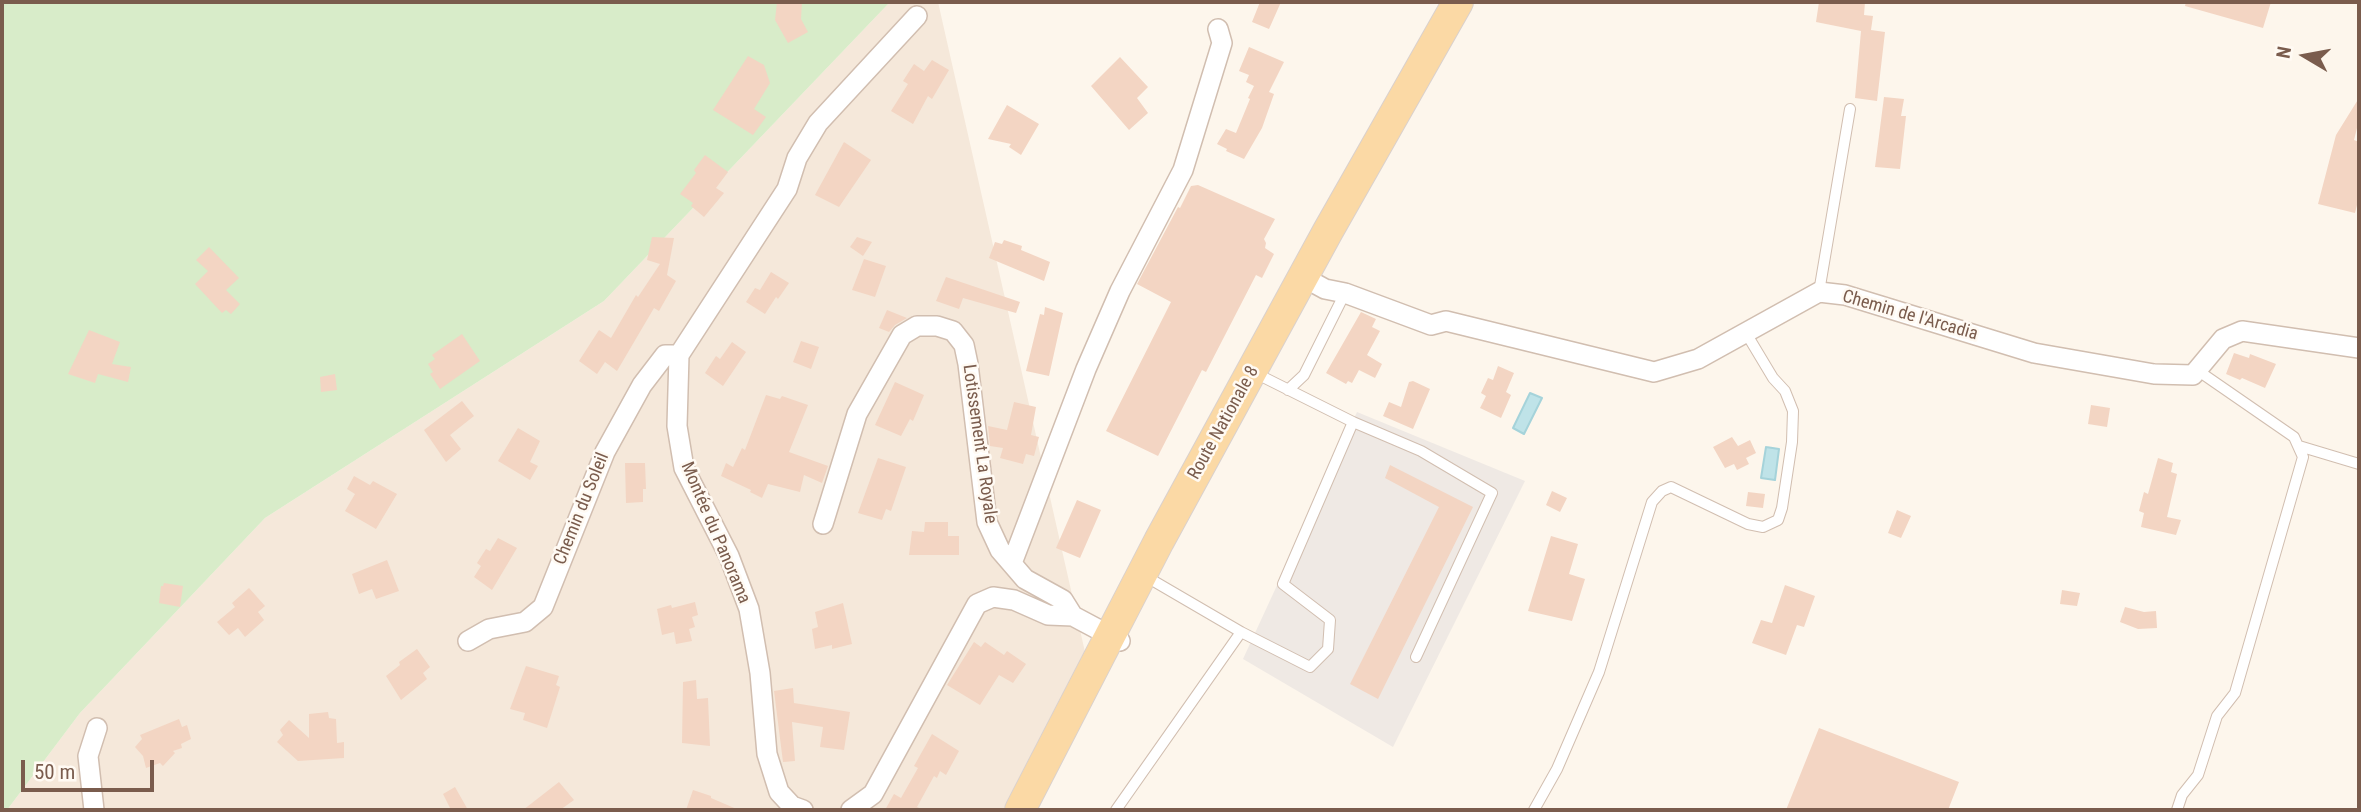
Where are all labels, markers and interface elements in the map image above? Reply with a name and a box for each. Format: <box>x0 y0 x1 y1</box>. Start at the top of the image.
north arrow <box>2270 21 2340 91</box>
text: N <box>2271 45 2296 60</box>
street label: Chemin de l'Arcadia <box>1840 286 1980 346</box>
street label: Route Nationale 8 <box>1184 362 1264 484</box>
street label: Lotissement La Royale <box>957 363 1001 525</box>
street label: Chemin du Soleil <box>550 450 614 568</box>
street label: Montée du Panorama <box>675 459 755 607</box>
scale bar <box>24 746 158 790</box>
text: 50 m <box>34 760 75 784</box>

